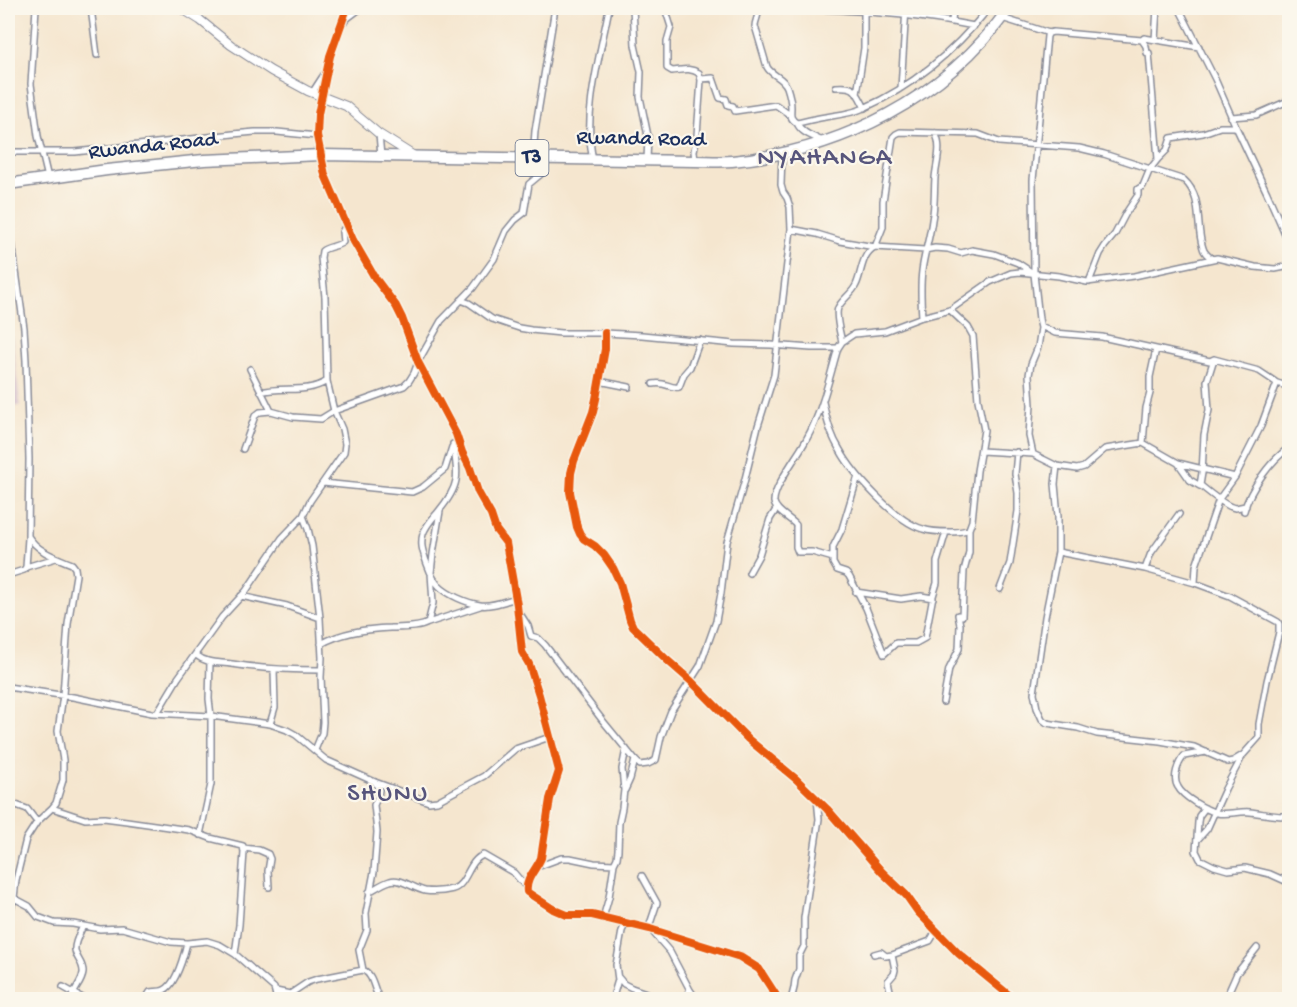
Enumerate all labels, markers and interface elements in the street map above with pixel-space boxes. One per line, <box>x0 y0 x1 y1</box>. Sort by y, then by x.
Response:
street label: Rwanda Road <box>576 126 708 154</box>
street label: Rwanda Road <box>87 127 221 167</box>
road number: T3 <box>516 140 548 176</box>
district label: NYAHANGA <box>757 144 893 175</box>
district label: SHUNU <box>347 780 429 811</box>

